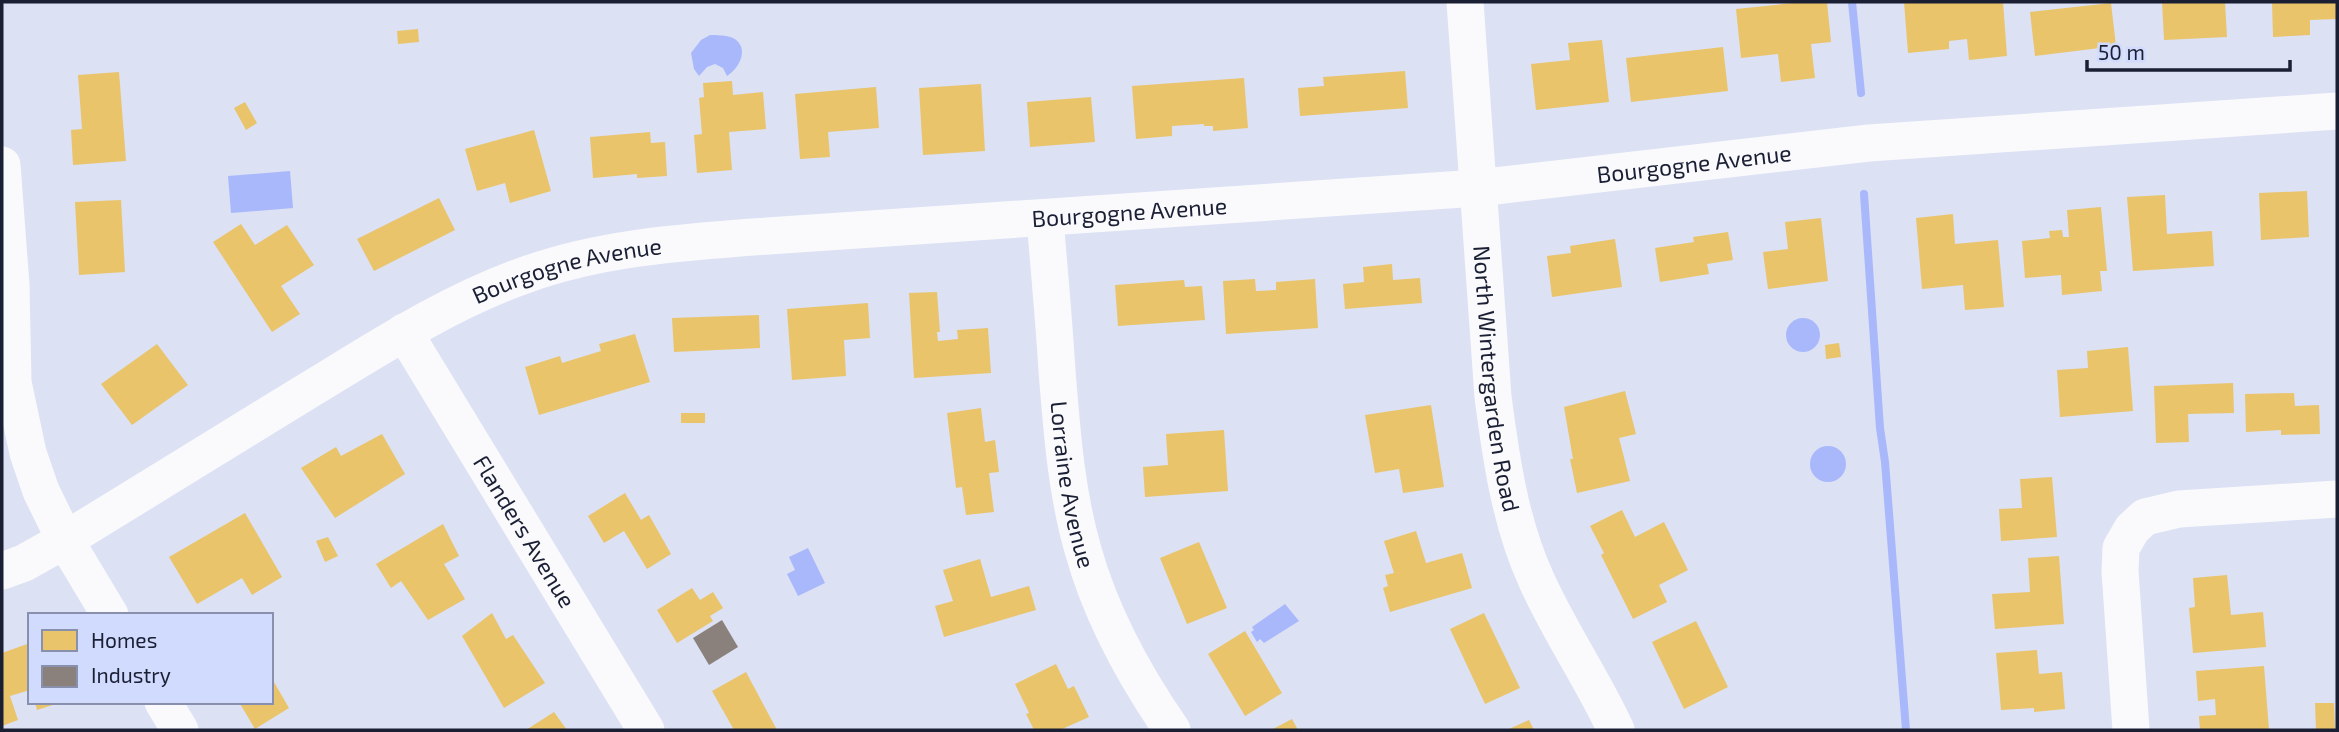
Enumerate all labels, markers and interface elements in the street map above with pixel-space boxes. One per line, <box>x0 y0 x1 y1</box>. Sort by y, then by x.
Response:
scale bar <box>2087 28 2290 72</box>
text: 50 m <box>2098 39 2145 64</box>
street label: Bourgogne Avenue <box>1595 138 1793 188</box>
street label: Bourgogne Avenue <box>1031 191 1228 232</box>
street label: Bourgogne Avenue <box>468 231 663 309</box>
street label: North Wintergarden Road <box>1468 244 1526 515</box>
street label: Lorraine Avenue <box>1045 400 1101 571</box>
street label: Flanders Avenue <box>468 450 582 612</box>
legend <box>28 613 273 704</box>
text: Homes <box>91 627 157 652</box>
text: Industry <box>91 662 171 687</box>

